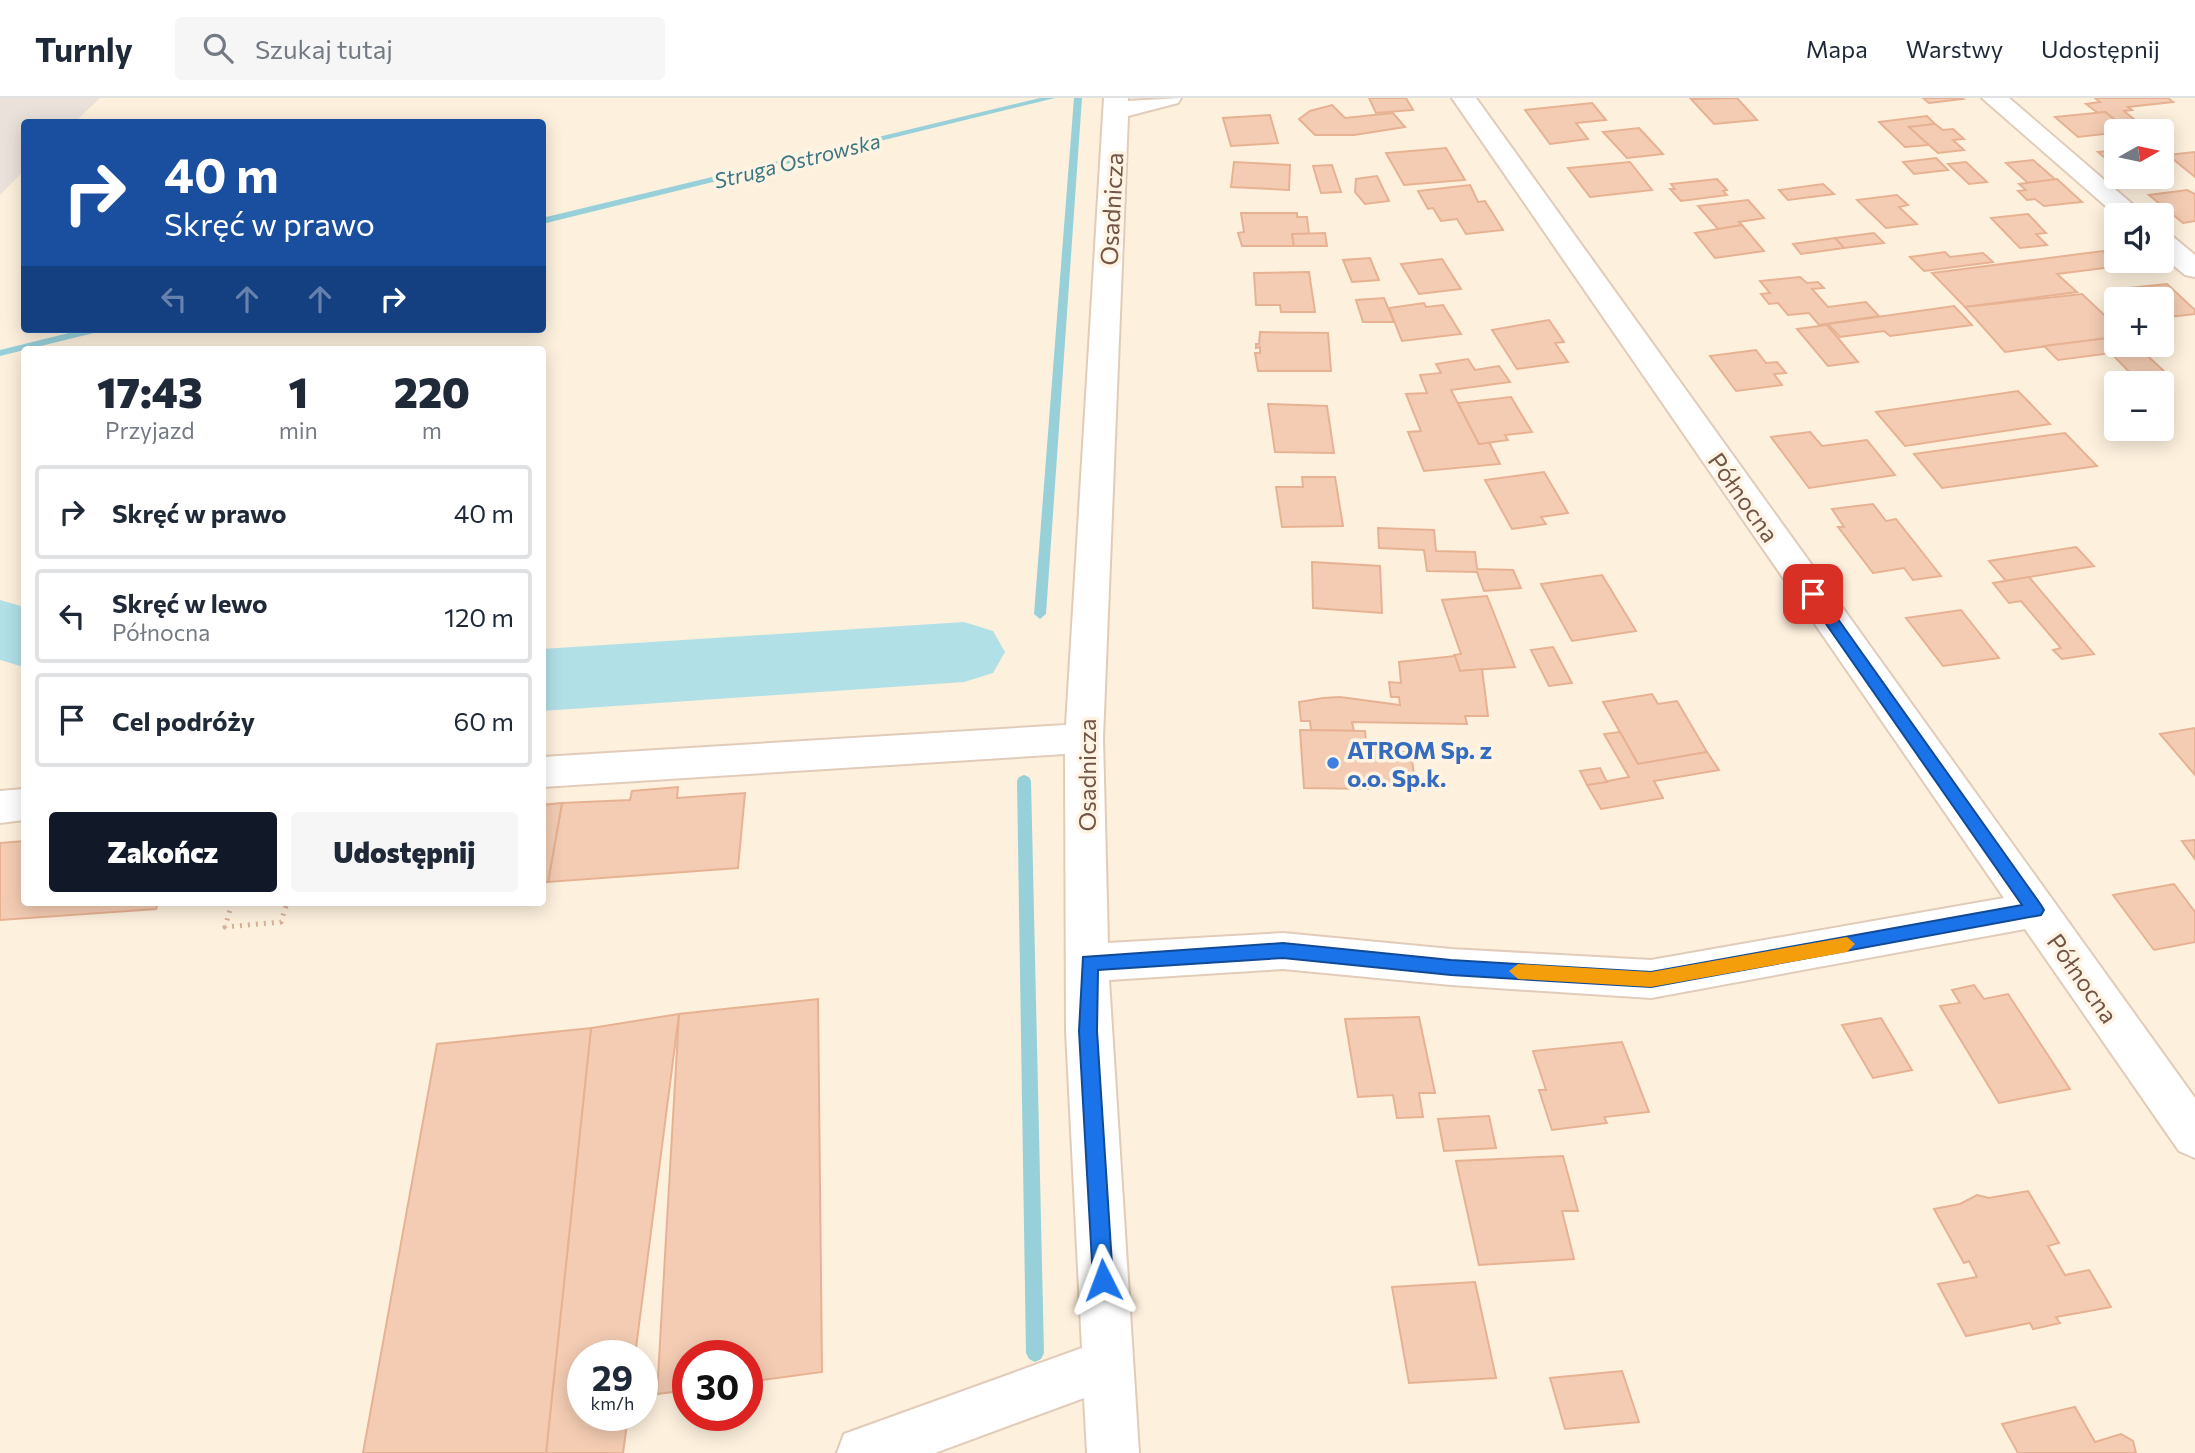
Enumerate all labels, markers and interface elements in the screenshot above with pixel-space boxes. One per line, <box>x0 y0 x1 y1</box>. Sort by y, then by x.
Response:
search box <box>175 17 665 80</box>
text: Turnly <box>35 28 133 69</box>
icon: search <box>199 29 237 67</box>
text: Szukaj tutaj <box>255 33 393 64</box>
text: Mapa <box>1806 34 1868 63</box>
text: Warstwy <box>1906 34 2003 63</box>
text: Udostępnij <box>2041 34 2160 63</box>
north arrow <box>2104 119 2174 189</box>
map controls <box>2104 119 2174 441</box>
water label: Struga Ostrowska <box>711 127 883 193</box>
text: 40 m <box>164 143 279 203</box>
icon: right <box>49 147 140 238</box>
street label: Osadnicza <box>1094 152 1128 266</box>
text: Skręć w prawo <box>164 203 375 243</box>
button: sound <box>2104 203 2174 273</box>
icon: left <box>155 280 193 318</box>
icon: ahead <box>228 280 266 318</box>
icon: ahead <box>301 280 339 318</box>
icon: right <box>374 280 412 318</box>
button: + <box>2104 287 2174 357</box>
text: 17:43 <box>97 365 203 417</box>
text: 1 <box>288 365 308 417</box>
text: 220 <box>394 365 470 417</box>
button: − <box>2104 371 2174 441</box>
text: Przyjazd <box>105 416 195 444</box>
text: min <box>279 416 318 444</box>
text: m <box>422 416 442 444</box>
street label: Północna <box>1703 447 1785 547</box>
icon: right <box>53 493 91 531</box>
text: Skręć w prawo <box>112 497 287 528</box>
text: 40 m <box>454 497 514 528</box>
pin <box>1783 564 1843 624</box>
icon: arrive <box>1794 575 1832 613</box>
text: Skręć w lewo <box>112 587 268 618</box>
icon: left <box>53 597 91 635</box>
text: 120 m <box>444 601 514 632</box>
text: Północna <box>112 618 210 646</box>
icon: arrive <box>53 701 91 739</box>
text: Cel podróży <box>112 705 255 736</box>
text: 60 m <box>454 705 514 736</box>
street label: Osadnicza <box>1072 718 1101 832</box>
place label: ATROM Sp. z o.o. Sp.k. <box>1347 735 1492 792</box>
marker: ATROM Sp. z o.o. Sp.k. <box>1325 755 1341 771</box>
button: Zakończ <box>49 812 277 892</box>
button: Udostępnij <box>291 812 518 892</box>
street label: Północna <box>2042 928 2124 1028</box>
position arrow <box>1066 1243 1140 1317</box>
speed limit sign: 30 <box>672 1340 763 1431</box>
text: 29 <box>592 1355 633 1398</box>
text: km/h <box>591 1392 634 1414</box>

